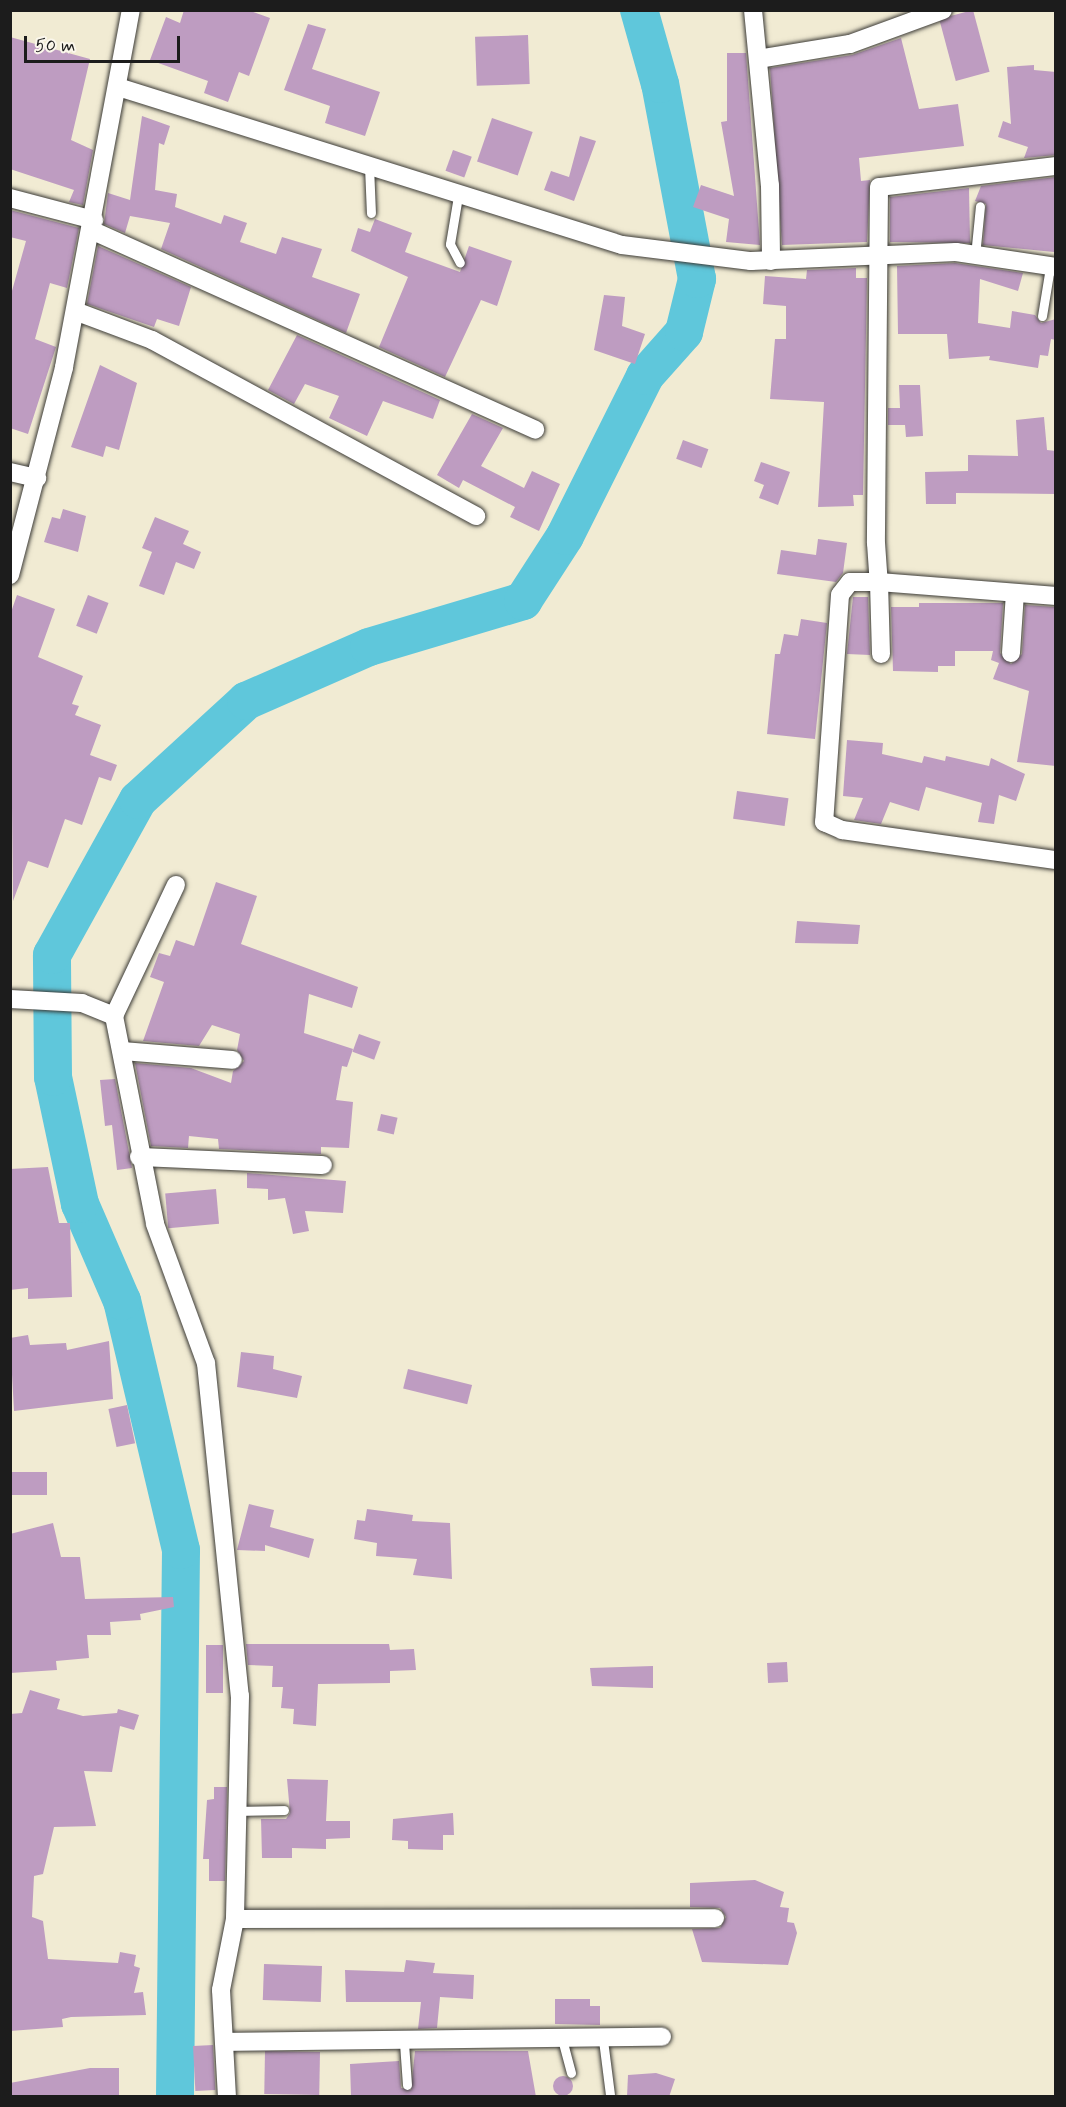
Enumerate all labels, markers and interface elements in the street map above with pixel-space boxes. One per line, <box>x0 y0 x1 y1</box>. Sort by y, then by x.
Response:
scale bar <box>27 24 183 62</box>
text: 50 m <box>35 34 75 58</box>

